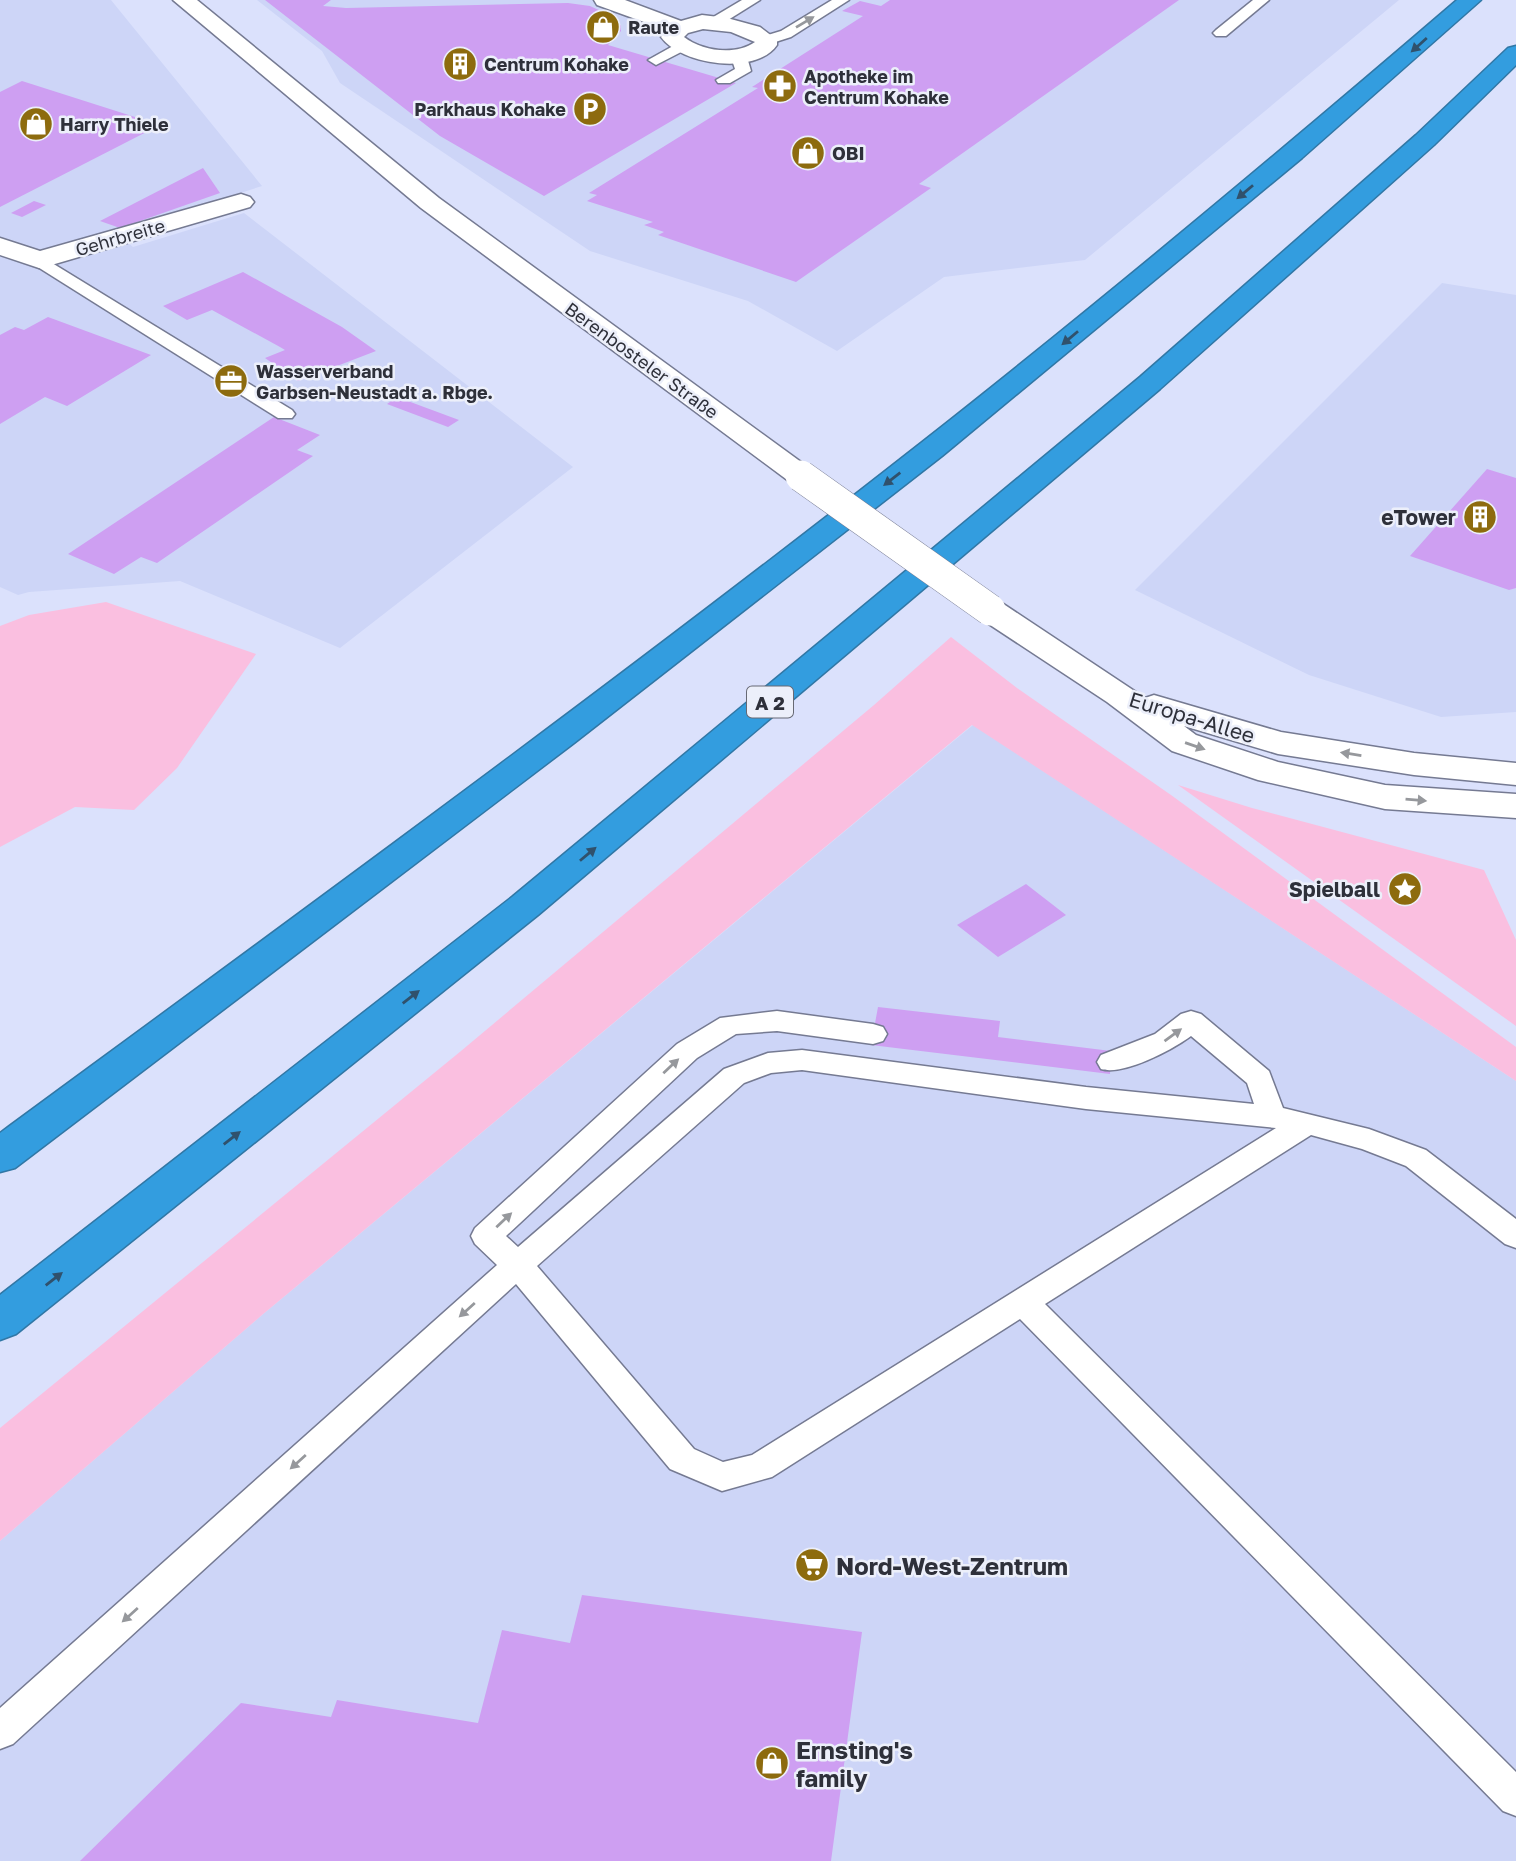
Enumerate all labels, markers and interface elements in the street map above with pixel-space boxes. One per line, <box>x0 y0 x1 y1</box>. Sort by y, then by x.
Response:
shop icon: Raute <box>584 8 622 46</box>
place label: Raute <box>628 16 680 38</box>
one-way arrow <box>796 16 815 29</box>
one-way arrow <box>1410 37 1427 52</box>
building icon: Centrum Kohake <box>441 45 479 83</box>
place label: Centrum Kohake <box>484 53 629 75</box>
place label: Apotheke im Centrum Kohake <box>804 65 949 108</box>
pharmacy icon: Apotheke im Centrum Kohake <box>761 67 799 105</box>
parking icon: Parkhaus Kohake <box>571 90 609 128</box>
place label: Parkhaus Kohake <box>414 98 566 120</box>
shop icon: Harry Thiele <box>17 105 55 143</box>
place label: Harry Thiele <box>60 113 169 135</box>
shop icon: OBI <box>789 134 827 172</box>
place label: OBI <box>832 142 865 164</box>
one-way arrow <box>1236 185 1254 200</box>
street label: Gehrbreite <box>73 214 167 260</box>
street label: Berenbosteler Straße <box>561 297 723 423</box>
one-way arrow <box>1062 330 1079 345</box>
place label: Wasserverband Garbsen-Neustadt a. Rbge. <box>256 360 493 403</box>
office icon: Wasserverband Garbsen-Neustadt a. Rbge. <box>212 362 250 400</box>
one-way arrow <box>883 471 901 486</box>
building icon: eTower <box>1461 498 1499 536</box>
place label: eTower <box>1381 504 1456 530</box>
street label: Europa-Allee <box>1126 686 1258 748</box>
road number: A 2 <box>747 687 793 718</box>
one-way arrow <box>1185 741 1206 752</box>
one-way arrow <box>1340 749 1362 760</box>
one-way arrow <box>1405 795 1427 806</box>
one-way arrow <box>579 847 596 862</box>
place icon: Spielball <box>1386 870 1424 908</box>
place label: Spielball <box>1289 876 1380 902</box>
one-way arrow <box>402 990 419 1005</box>
one-way arrow <box>1164 1028 1182 1042</box>
one-way arrow <box>662 1058 679 1074</box>
one-way arrow <box>223 1131 241 1146</box>
one-way arrow <box>495 1212 512 1228</box>
one-way arrow <box>45 1272 62 1287</box>
one-way arrow <box>458 1302 476 1318</box>
one-way arrow <box>290 1454 307 1470</box>
supermarket icon: Nord-West-Zentrum <box>793 1546 831 1584</box>
place label: Nord-West-Zentrum <box>836 1551 1068 1580</box>
one-way arrow <box>121 1607 139 1623</box>
place label: Ernsting's family <box>796 1735 913 1792</box>
shop icon: Ernsting's family <box>753 1744 791 1782</box>

